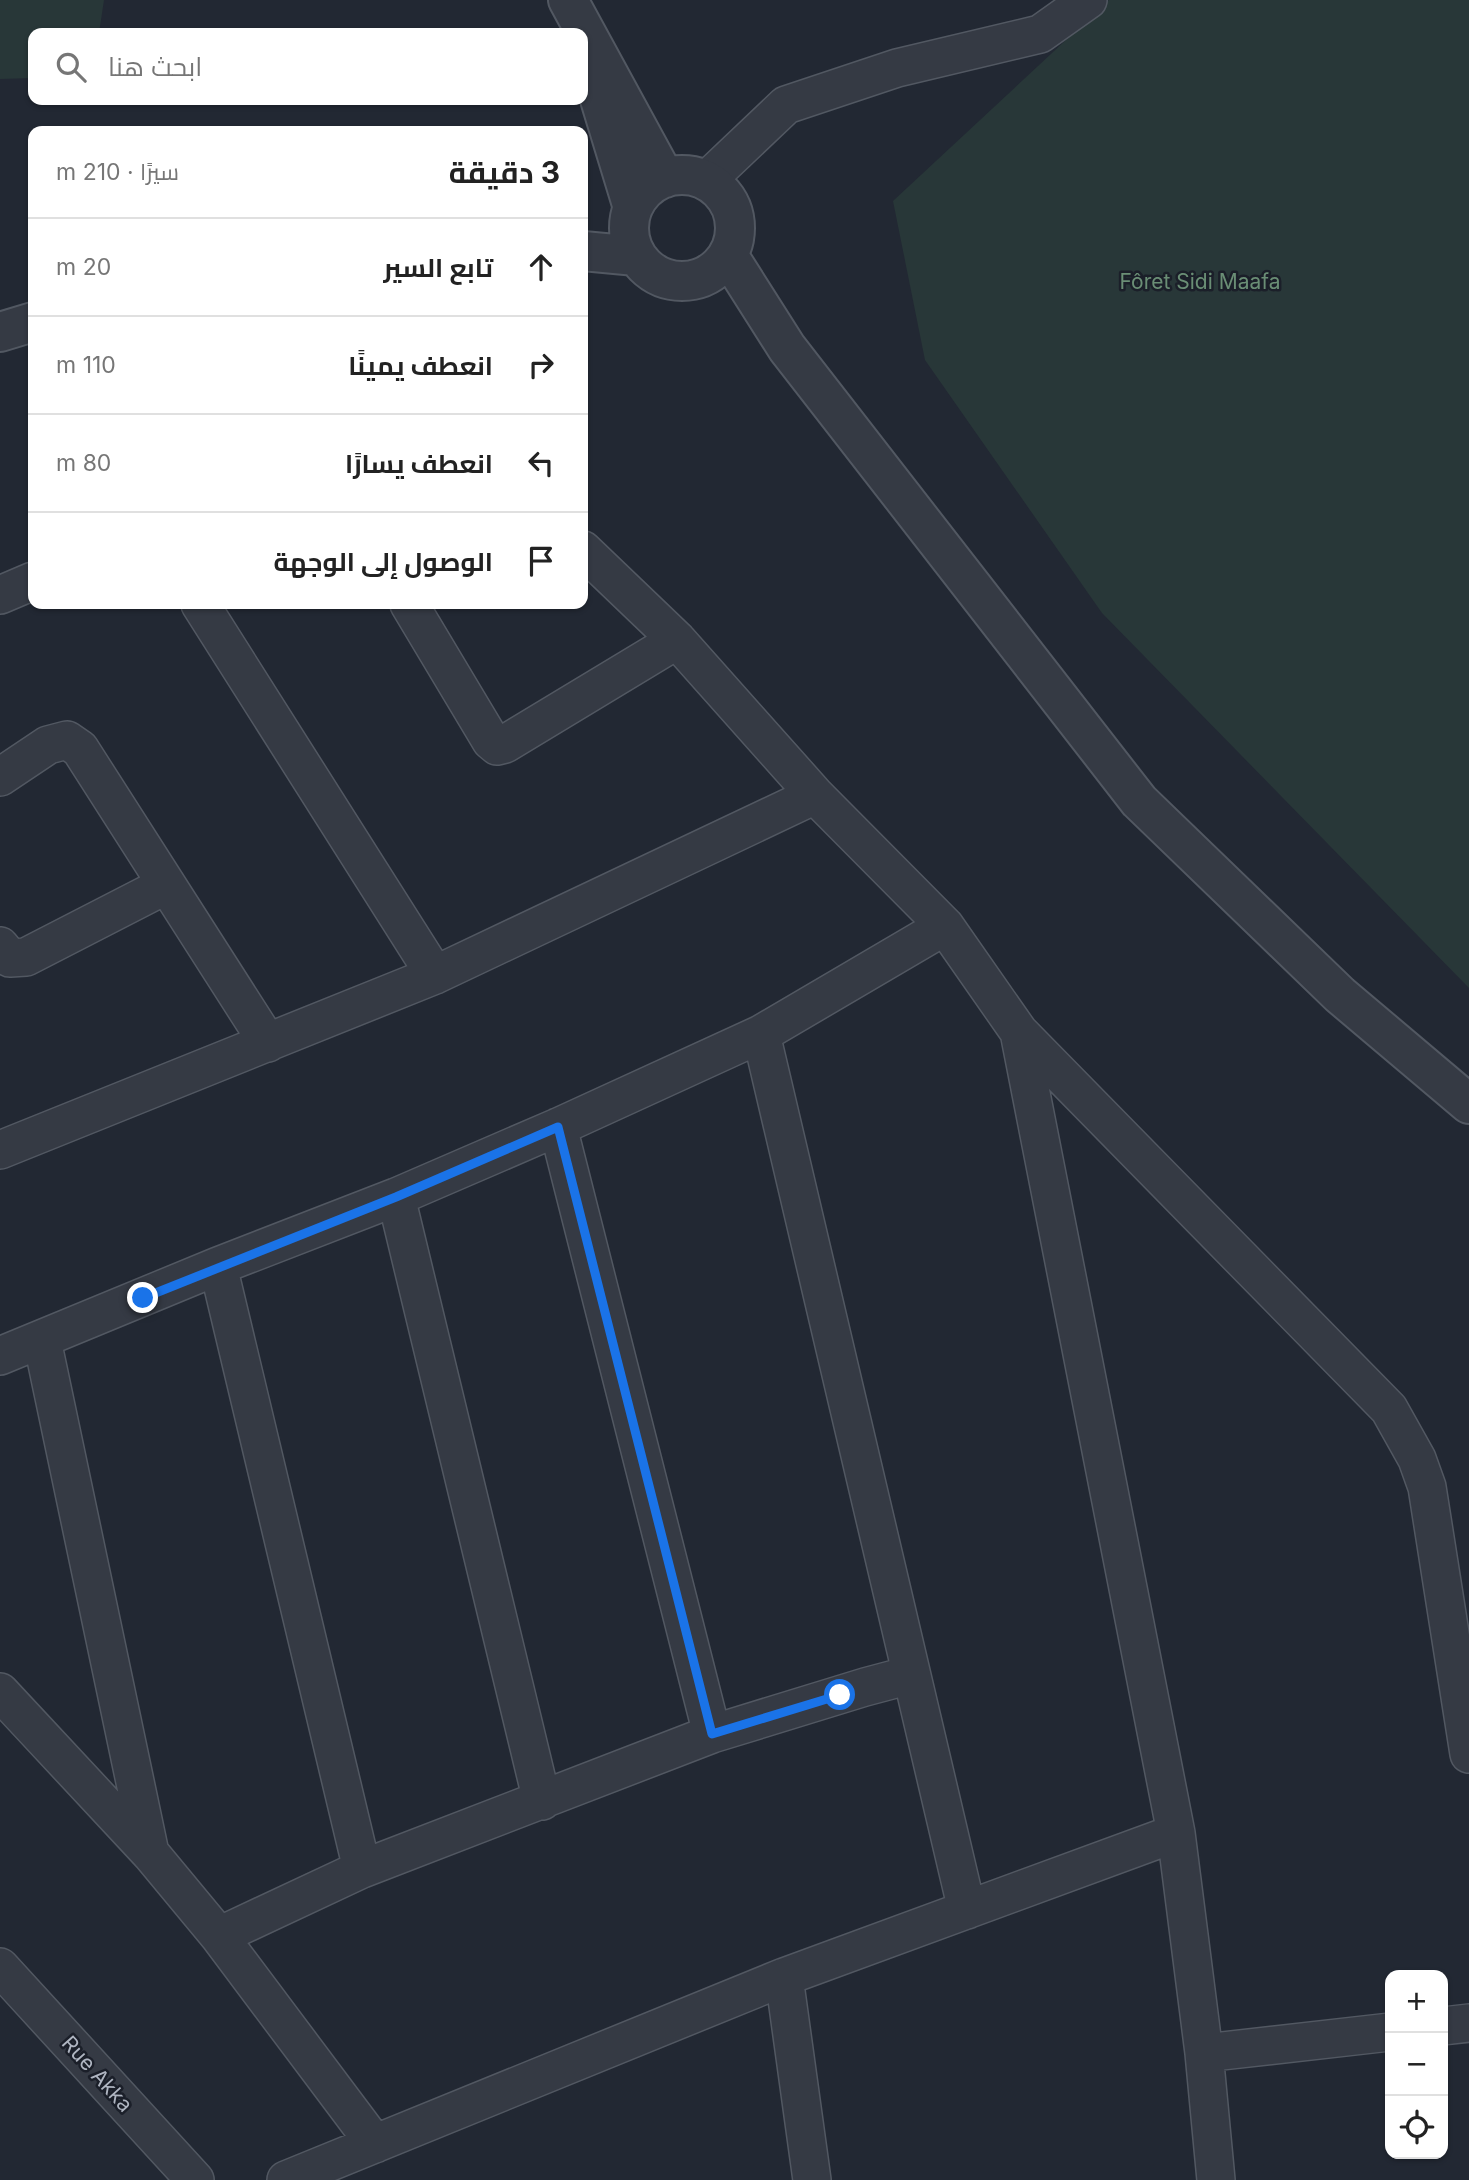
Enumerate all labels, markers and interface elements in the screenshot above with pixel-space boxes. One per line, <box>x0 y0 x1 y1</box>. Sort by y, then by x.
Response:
search box <box>28 28 588 105</box>
icon: search <box>52 48 90 86</box>
text: ابحث هنا <box>108 51 202 82</box>
text: 3 دقيقة <box>449 154 560 190</box>
text: سيرًا · 210 m <box>56 158 179 186</box>
icon: ahead <box>522 248 560 286</box>
text: تابع السير <box>383 252 493 283</box>
text: 20 m <box>56 253 111 281</box>
park label: Fôret Sidi Maafa <box>1120 269 1280 294</box>
icon: right <box>522 346 560 384</box>
text: انعطف يمينًا <box>348 350 493 381</box>
text: 110 m <box>56 351 116 379</box>
icon: left <box>522 444 560 482</box>
text: انعطف يسارًا <box>345 448 493 479</box>
text: 80 m <box>56 449 111 477</box>
icon: arrive <box>522 542 560 580</box>
text: الوصول إلى الوجهة <box>274 546 493 577</box>
route end <box>127 1282 158 1313</box>
route start <box>824 1679 855 1710</box>
map controls <box>1385 1970 1448 2159</box>
button: + <box>1385 1970 1448 2033</box>
street label: Rue Akka <box>57 2031 138 2117</box>
button: − <box>1385 2033 1448 2096</box>
button: locate <box>1385 2096 1448 2159</box>

